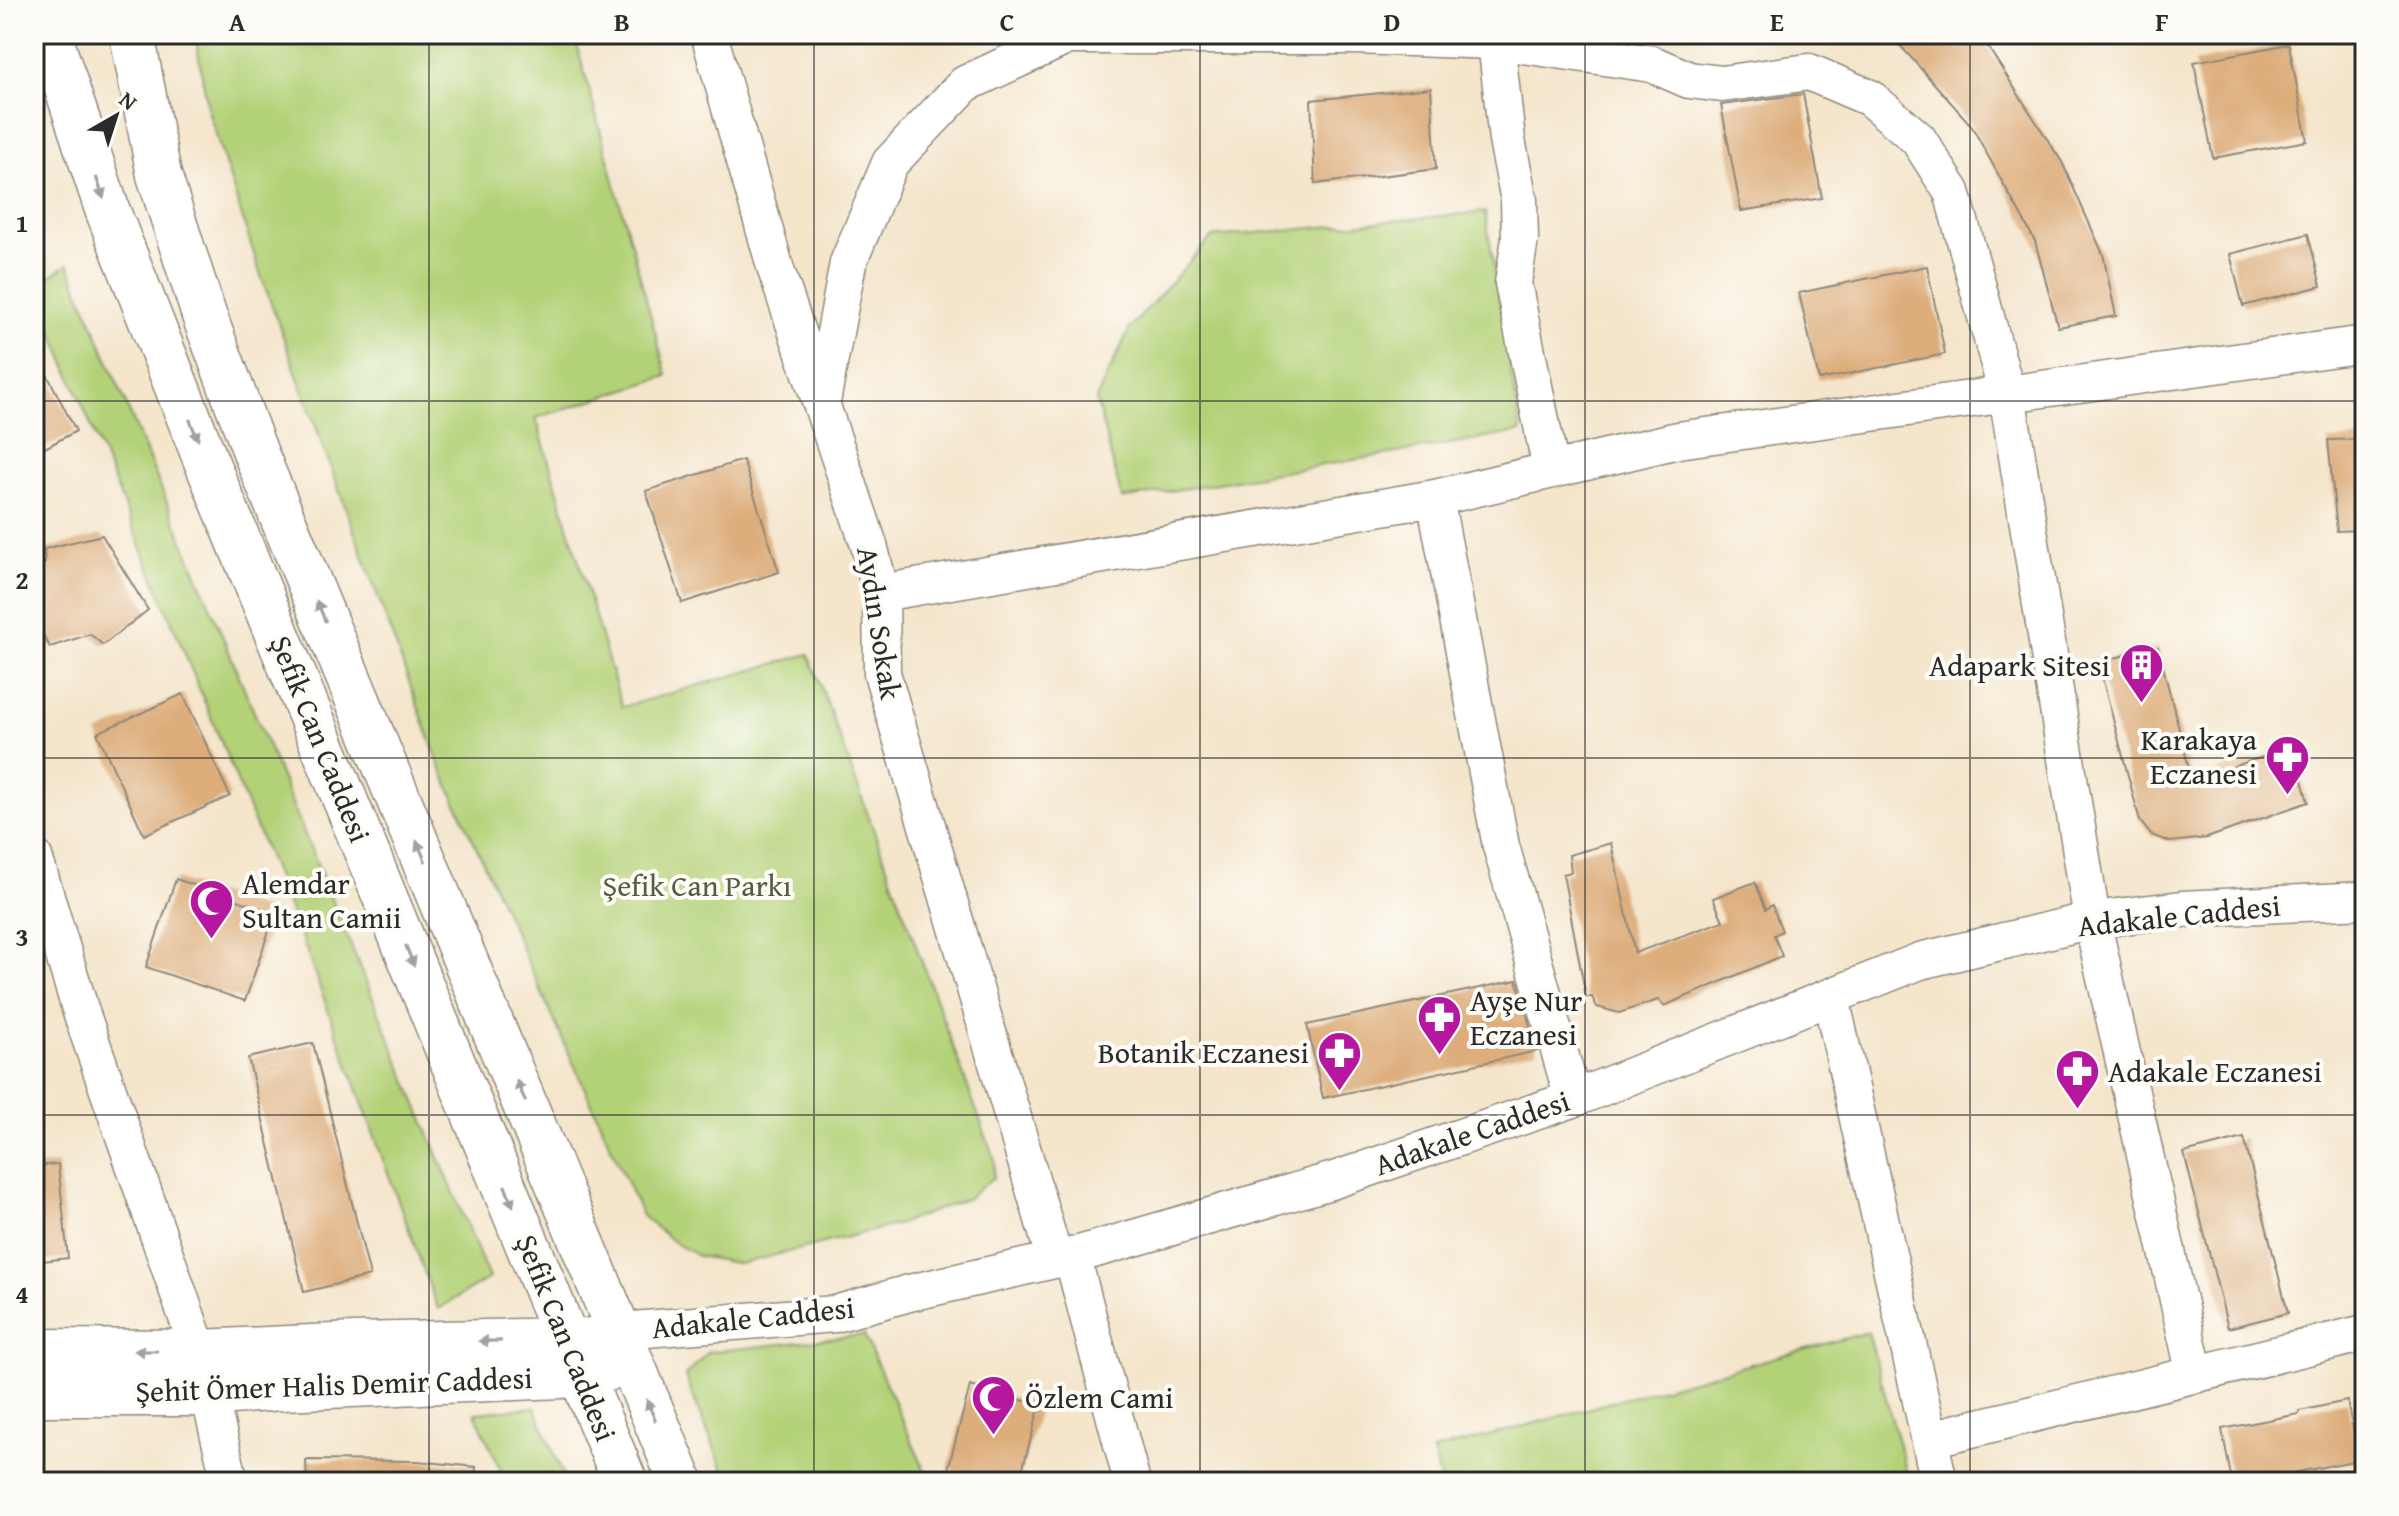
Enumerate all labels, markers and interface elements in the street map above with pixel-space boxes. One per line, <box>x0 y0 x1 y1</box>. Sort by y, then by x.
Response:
text: A <box>229 2 246 41</box>
text: B <box>614 2 630 41</box>
text: C <box>1000 2 1014 41</box>
text: D <box>1384 2 1400 41</box>
text: E <box>1770 2 1784 41</box>
text: F <box>2155 2 2169 41</box>
north arrow <box>76 76 156 156</box>
text: N <box>113 83 145 118</box>
one-way arrow <box>94 176 106 200</box>
text: 1 <box>15 203 29 242</box>
one-way arrow <box>188 418 201 442</box>
street label: Aydın Sokak <box>846 543 914 703</box>
text: 2 <box>15 560 29 599</box>
one-way arrow <box>315 599 328 623</box>
street label: Şefik Can Caddesi <box>259 629 382 849</box>
building icon: Adapark Sitesi <box>2117 642 2165 705</box>
place label: Adapark Sitesi <box>1929 643 2110 687</box>
place label: Karakaya Eczanesi <box>2141 717 2257 795</box>
pharmacy icon: Karakaya Eczanesi <box>2264 733 2312 796</box>
one-way arrow <box>414 839 427 863</box>
place label: Alemdar Sultan Camii <box>242 861 401 939</box>
park label: Şefik Can Parkı <box>603 863 791 907</box>
mosque icon: Alemdar Sultan Camii <box>187 877 235 940</box>
street label: Adakale Caddesi <box>2075 882 2283 948</box>
text: 3 <box>15 917 29 956</box>
one-way arrow <box>403 944 416 967</box>
place label: Ayşe Nur Eczanesi <box>1470 978 1582 1056</box>
pharmacy icon: Ayşe Nur Eczanesi <box>1415 994 1463 1057</box>
pharmacy icon: Botanik Eczanesi <box>1316 1029 1364 1092</box>
place label: Botanik Eczanesi <box>1098 1030 1309 1074</box>
pharmacy icon: Adakale Eczanesi <box>2053 1048 2101 1111</box>
place label: Adakale Eczanesi <box>2108 1049 2322 1093</box>
street label: Adakale Caddesi <box>1368 1078 1575 1186</box>
one-way arrow <box>514 1080 527 1103</box>
one-way arrow <box>502 1184 515 1208</box>
street label: Şefik Can Caddesi <box>505 1228 628 1448</box>
text: 4 <box>15 1274 29 1313</box>
street label: Adakale Caddesi <box>649 1284 857 1350</box>
one-way arrow <box>477 1335 502 1348</box>
one-way arrow <box>133 1345 158 1358</box>
street label: Şehit Ömer Halis Demir Caddesi <box>135 1355 533 1413</box>
mosque icon: Özlem Cami <box>970 1374 1018 1437</box>
place label: Özlem Cami <box>1025 1375 1173 1419</box>
one-way arrow <box>644 1398 657 1422</box>

